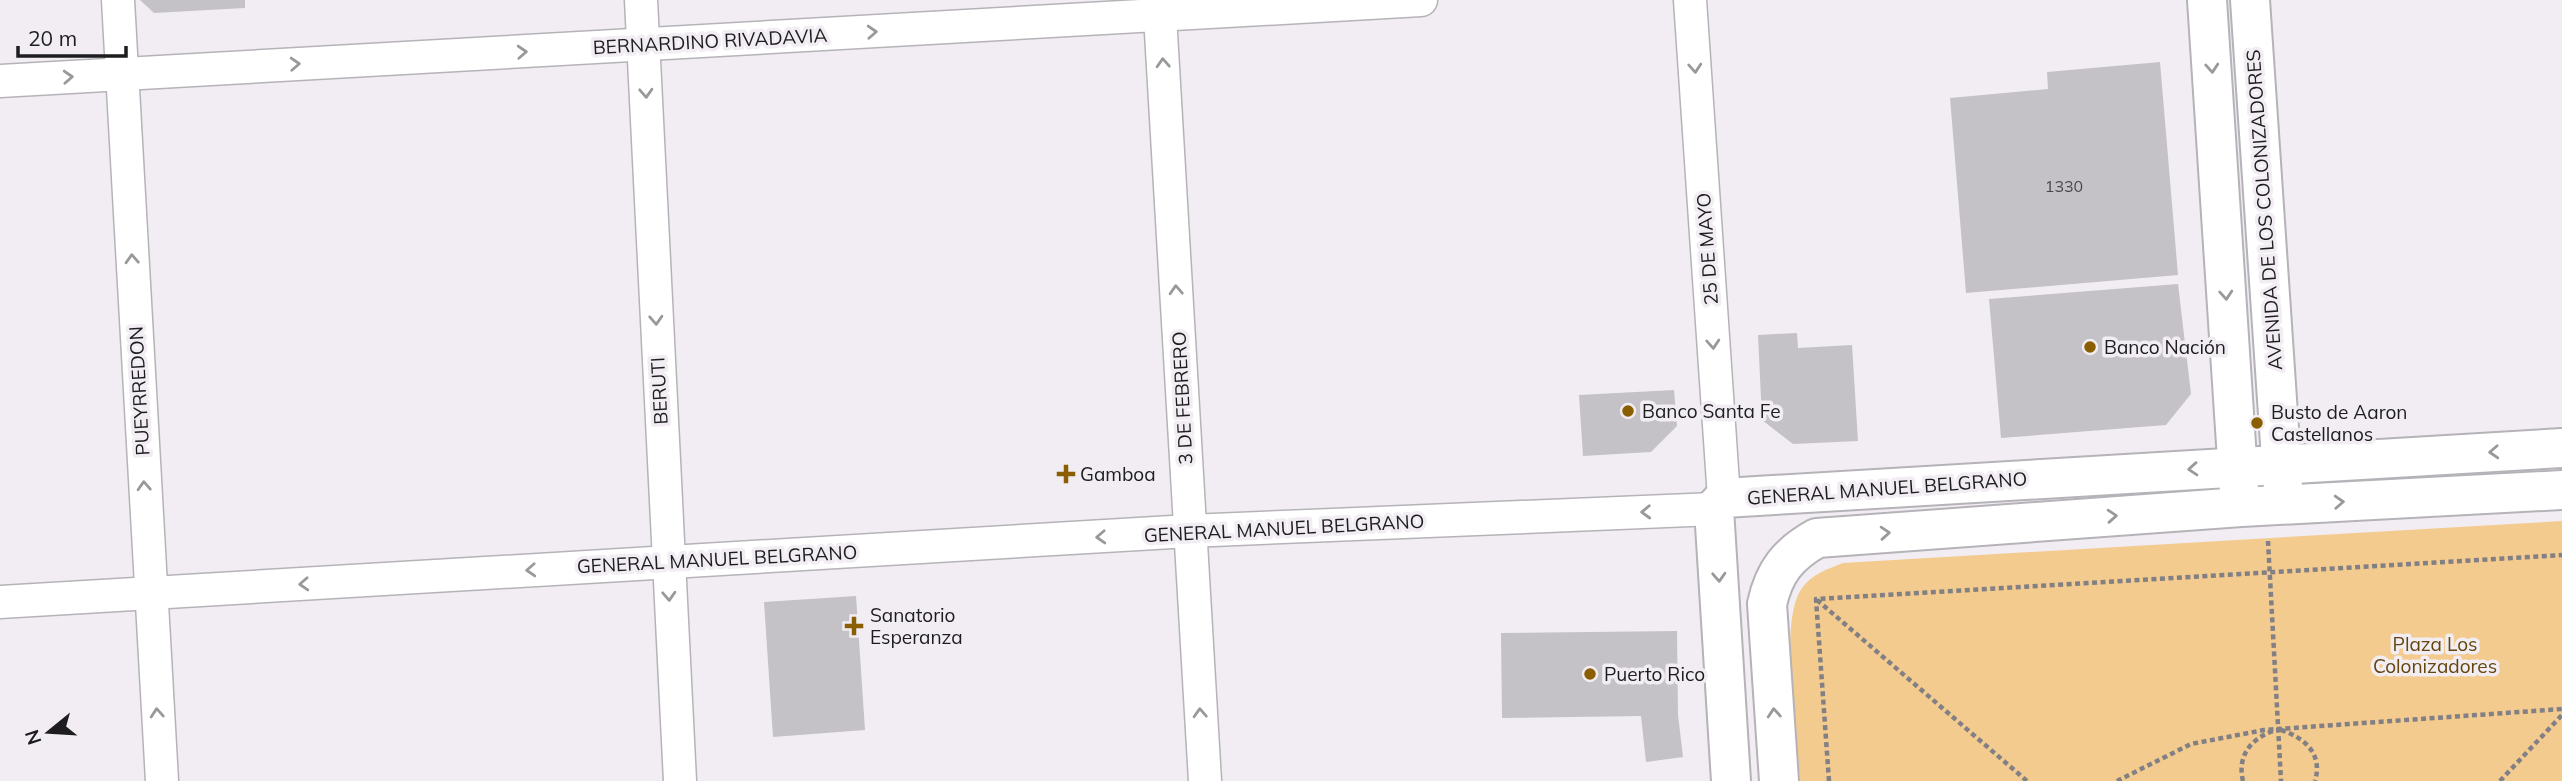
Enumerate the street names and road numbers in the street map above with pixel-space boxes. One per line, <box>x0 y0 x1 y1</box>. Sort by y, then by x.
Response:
street label: BERNARDINO RIVADAVIA <box>592 23 828 59</box>
street label: AVENIDA DE LOS COLONIZADORES <box>2241 49 2287 371</box>
street label: 25 DE MAYO <box>1691 192 1723 306</box>
street label: PUEYRREDON <box>124 326 154 456</box>
street label: 3 DE FEBRERO <box>1167 331 1197 465</box>
street label: BERUTI <box>645 357 673 425</box>
street label: GENERAL MANUEL BELGRANO <box>1746 466 2028 510</box>
street label: GENERAL MANUEL BELGRANO <box>1143 509 1425 547</box>
street label: GENERAL MANUEL BELGRANO <box>576 540 858 578</box>

